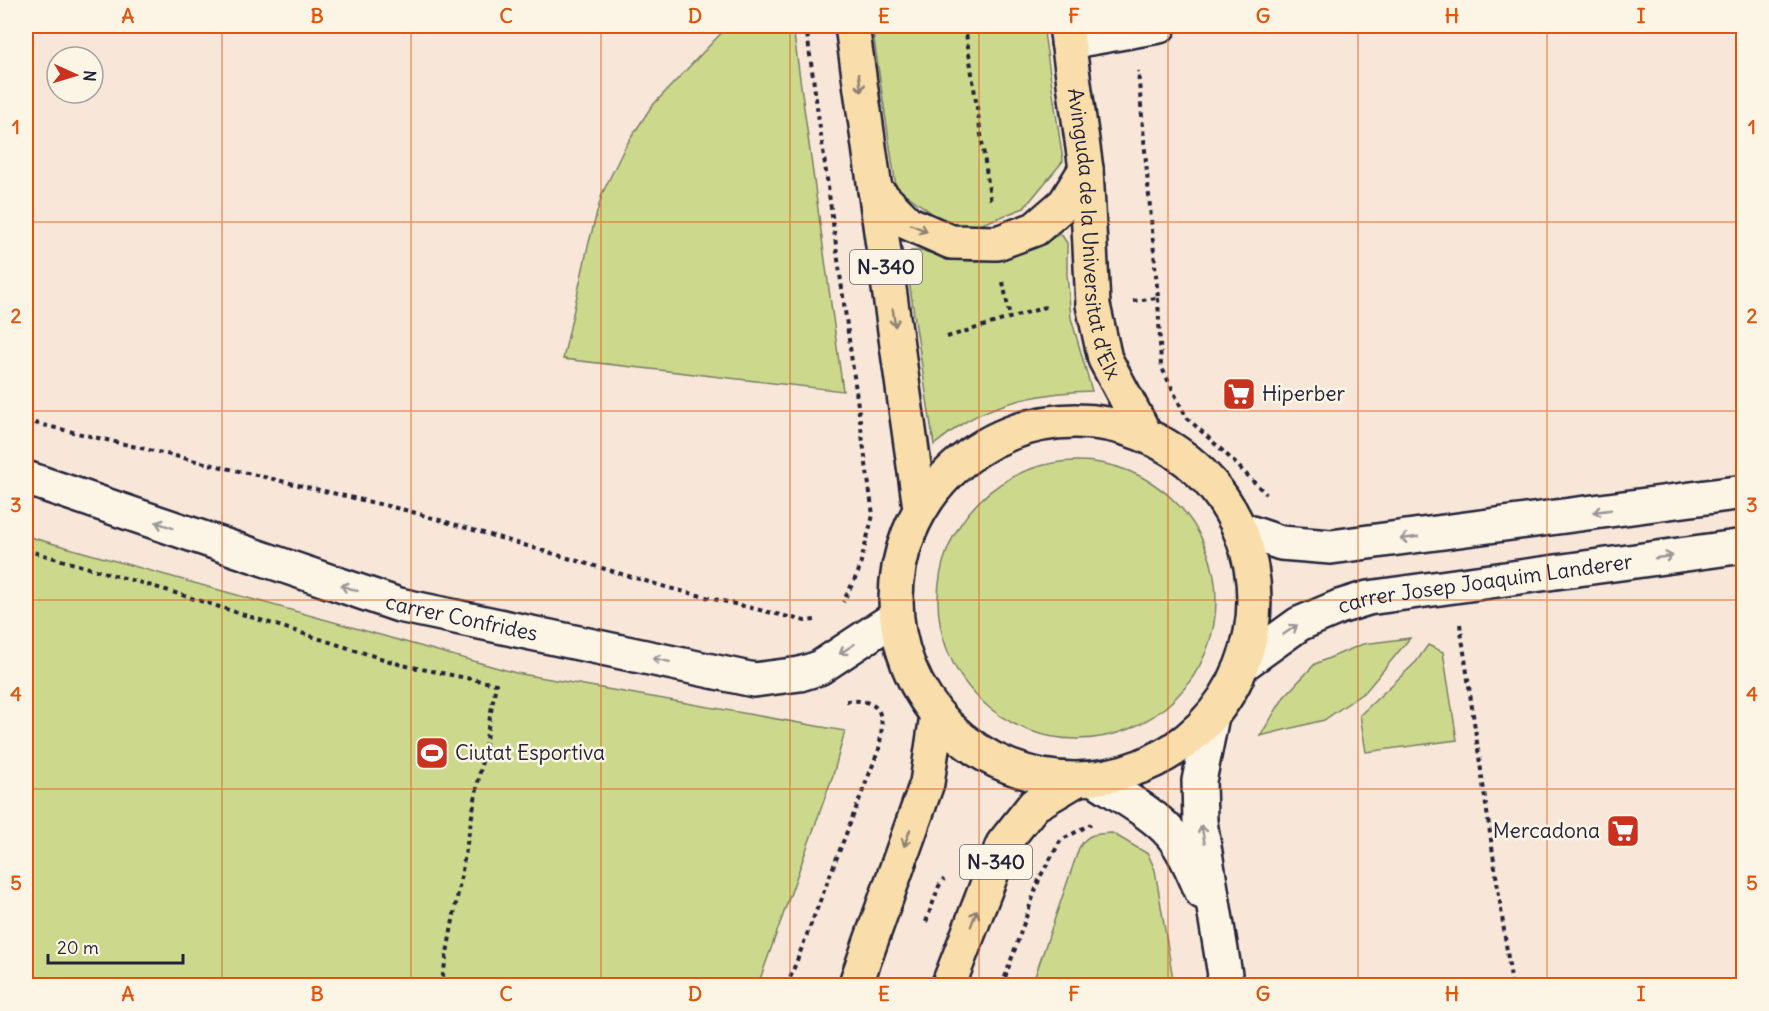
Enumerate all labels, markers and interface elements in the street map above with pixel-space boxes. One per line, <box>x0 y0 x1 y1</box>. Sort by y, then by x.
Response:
text: A <box>122 3 135 28</box>
text: B <box>310 3 324 28</box>
text: C <box>499 3 513 28</box>
text: D <box>688 3 702 28</box>
text: E <box>878 3 890 28</box>
text: F <box>1068 3 1080 28</box>
text: G <box>1256 3 1270 28</box>
text: H <box>1445 3 1459 28</box>
text: I <box>1637 3 1646 28</box>
north arrow <box>45 45 105 105</box>
text: N <box>80 70 100 82</box>
one-way arrow <box>855 73 866 93</box>
street label: Avinguda de la Universitat d'Elx <box>1062 86 1127 384</box>
text: 1 <box>12 114 20 139</box>
text: 1 <box>1748 114 1756 139</box>
one-way arrow <box>909 223 928 234</box>
road number: N-340 <box>850 250 922 284</box>
text: 2 <box>11 303 22 328</box>
text: 2 <box>1747 303 1758 328</box>
one-way arrow <box>888 308 899 327</box>
supermarket icon: Hiperber <box>1221 376 1257 412</box>
place label: Hiperber <box>1262 380 1346 407</box>
text: 3 <box>10 492 22 517</box>
text: 3 <box>1746 492 1758 517</box>
one-way arrow <box>1593 506 1613 517</box>
one-way arrow <box>155 519 174 530</box>
one-way arrow <box>1400 532 1420 543</box>
street label: carrer Josep Joaquim Landerer <box>1334 548 1634 620</box>
one-way arrow <box>1654 551 1673 562</box>
one-way arrow <box>340 581 359 592</box>
street label: carrer Confrides <box>382 587 540 647</box>
one-way arrow <box>1281 624 1297 636</box>
one-way arrow <box>839 644 856 656</box>
one-way arrow <box>652 654 671 665</box>
text: 4 <box>10 681 22 706</box>
text: 4 <box>1746 681 1758 706</box>
sports icon: Ciutat Esportiva <box>414 735 450 771</box>
place label: Ciutat Esportiva <box>455 739 605 766</box>
supermarket icon: Mercadona <box>1605 813 1641 849</box>
place label: Mercadona <box>1493 817 1600 844</box>
one-way arrow <box>1197 825 1208 844</box>
one-way arrow <box>901 828 912 847</box>
road number: N-340 <box>960 845 1032 879</box>
text: 5 <box>10 870 22 895</box>
text: 5 <box>1746 870 1758 895</box>
one-way arrow <box>969 909 980 928</box>
scale bar <box>48 927 183 965</box>
text: 20 m <box>57 936 99 959</box>
text: A <box>122 981 135 1006</box>
text: B <box>310 981 324 1006</box>
text: C <box>499 981 513 1006</box>
text: D <box>688 981 702 1006</box>
text: E <box>878 981 890 1006</box>
text: F <box>1068 981 1080 1006</box>
text: G <box>1256 981 1270 1006</box>
text: H <box>1445 981 1459 1006</box>
text: I <box>1637 981 1646 1006</box>

